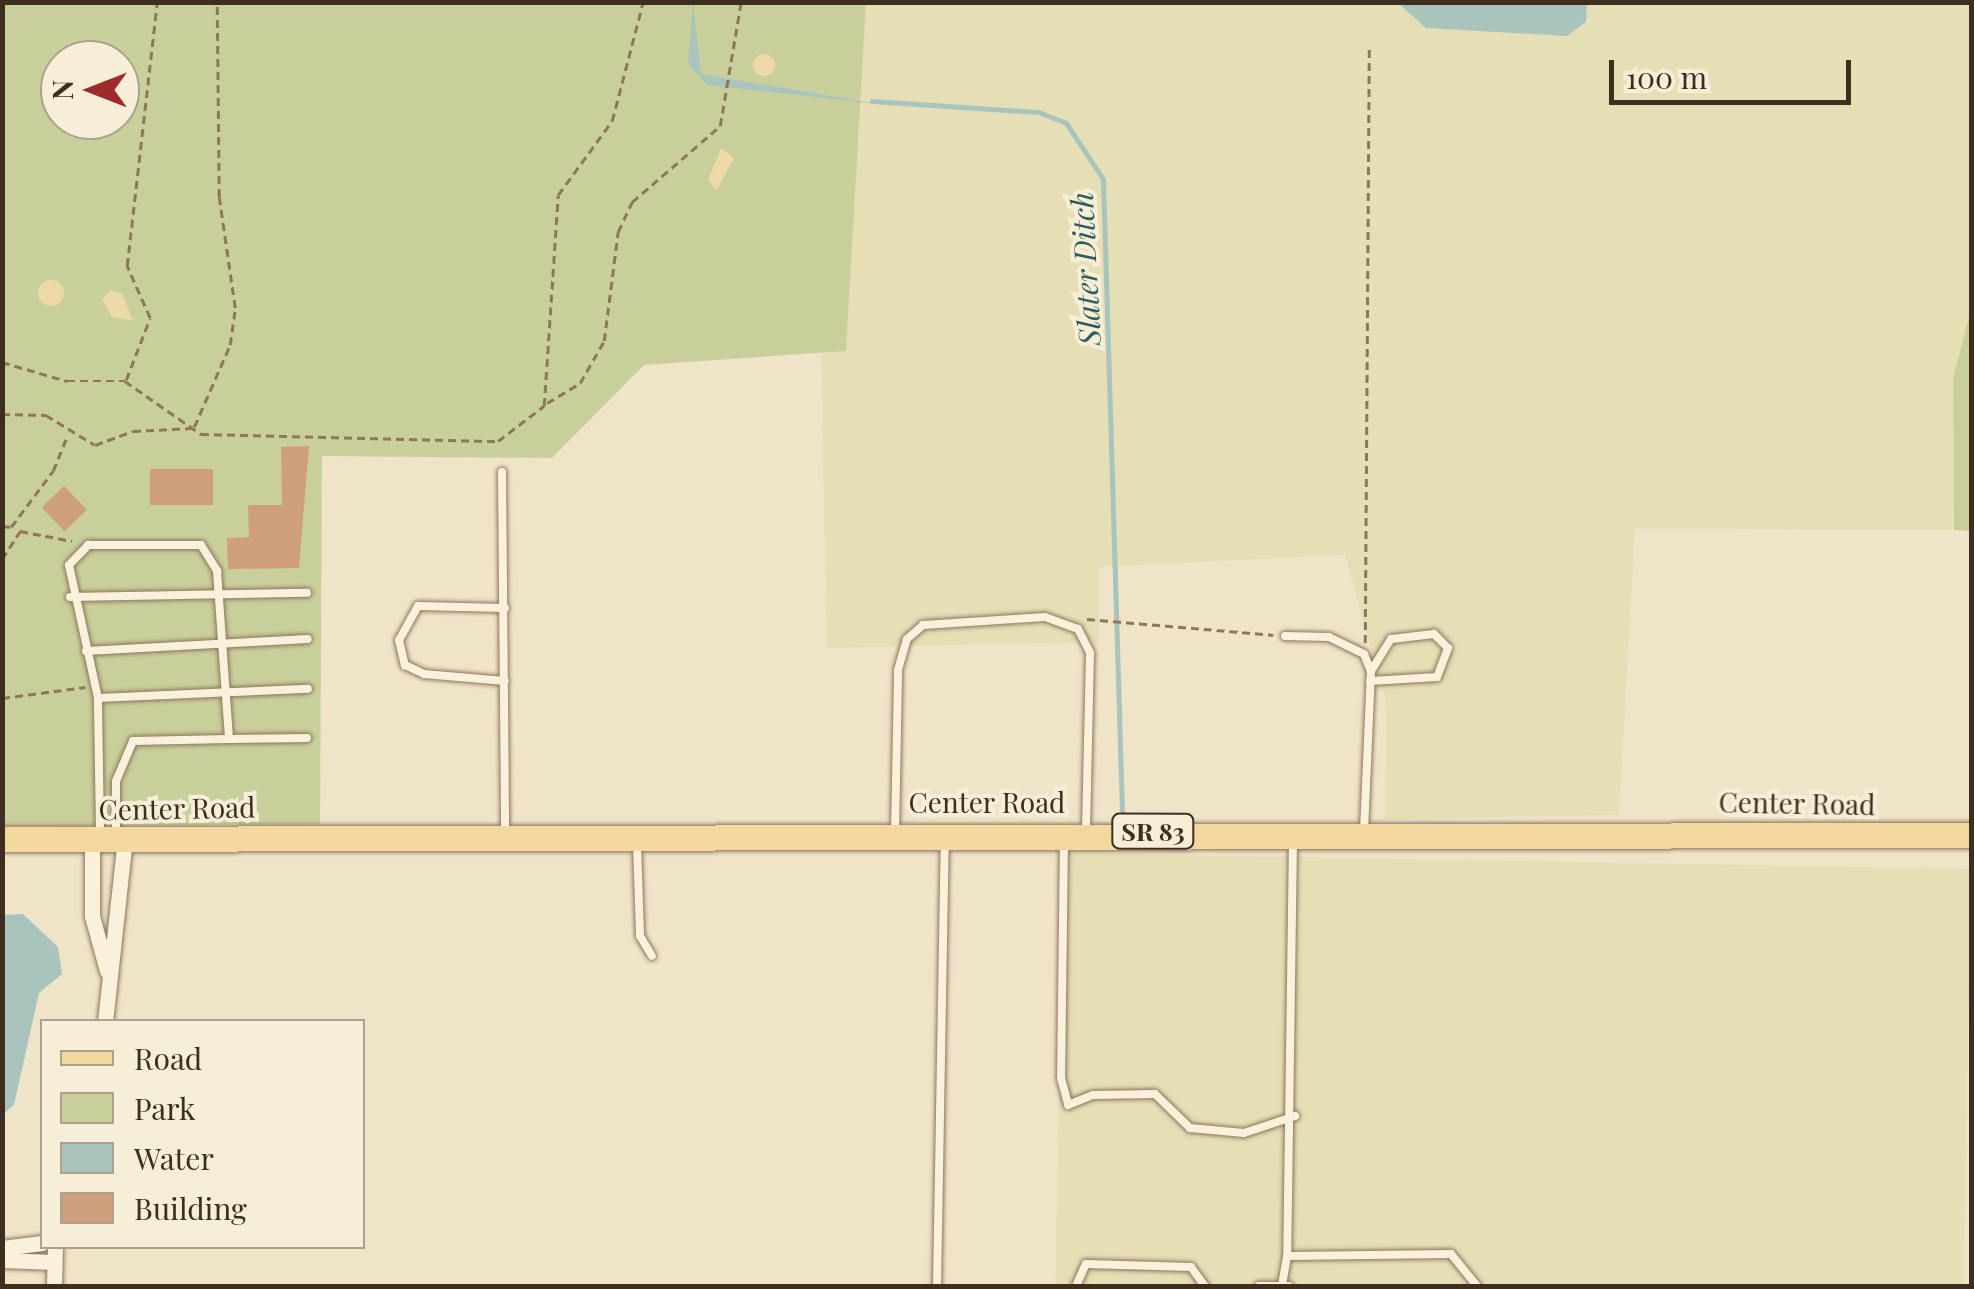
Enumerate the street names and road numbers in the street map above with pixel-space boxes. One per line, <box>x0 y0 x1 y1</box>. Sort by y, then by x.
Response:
street label: Center Road <box>908 785 1066 819</box>
street label: Center Road <box>1718 785 1876 821</box>
street label: Center Road <box>98 790 256 826</box>
road number: SR 83 <box>1110 811 1196 851</box>

